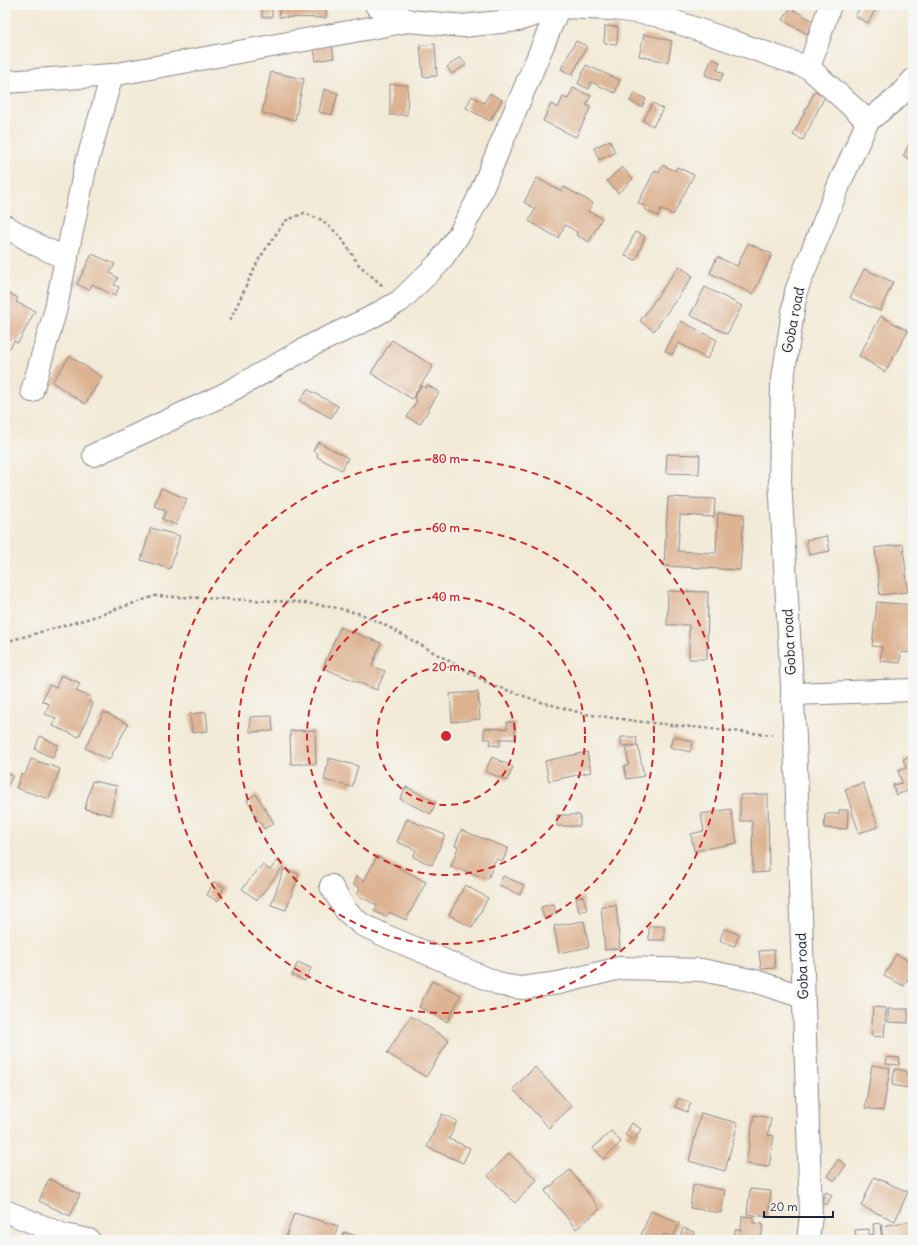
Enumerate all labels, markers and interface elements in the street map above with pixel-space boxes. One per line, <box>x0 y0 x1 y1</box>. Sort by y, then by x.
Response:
street label: Goba road <box>778 286 808 354</box>
text: 80 m <box>432 451 461 466</box>
text: 60 m <box>432 520 461 535</box>
text: 40 m <box>432 589 461 604</box>
street label: Goba road <box>778 608 800 676</box>
text: 20 m <box>432 659 460 674</box>
centre of rings <box>439 729 453 743</box>
street label: Goba road <box>792 932 812 1000</box>
scale bar <box>764 1193 833 1219</box>
text: 20 m <box>770 1199 798 1214</box>

